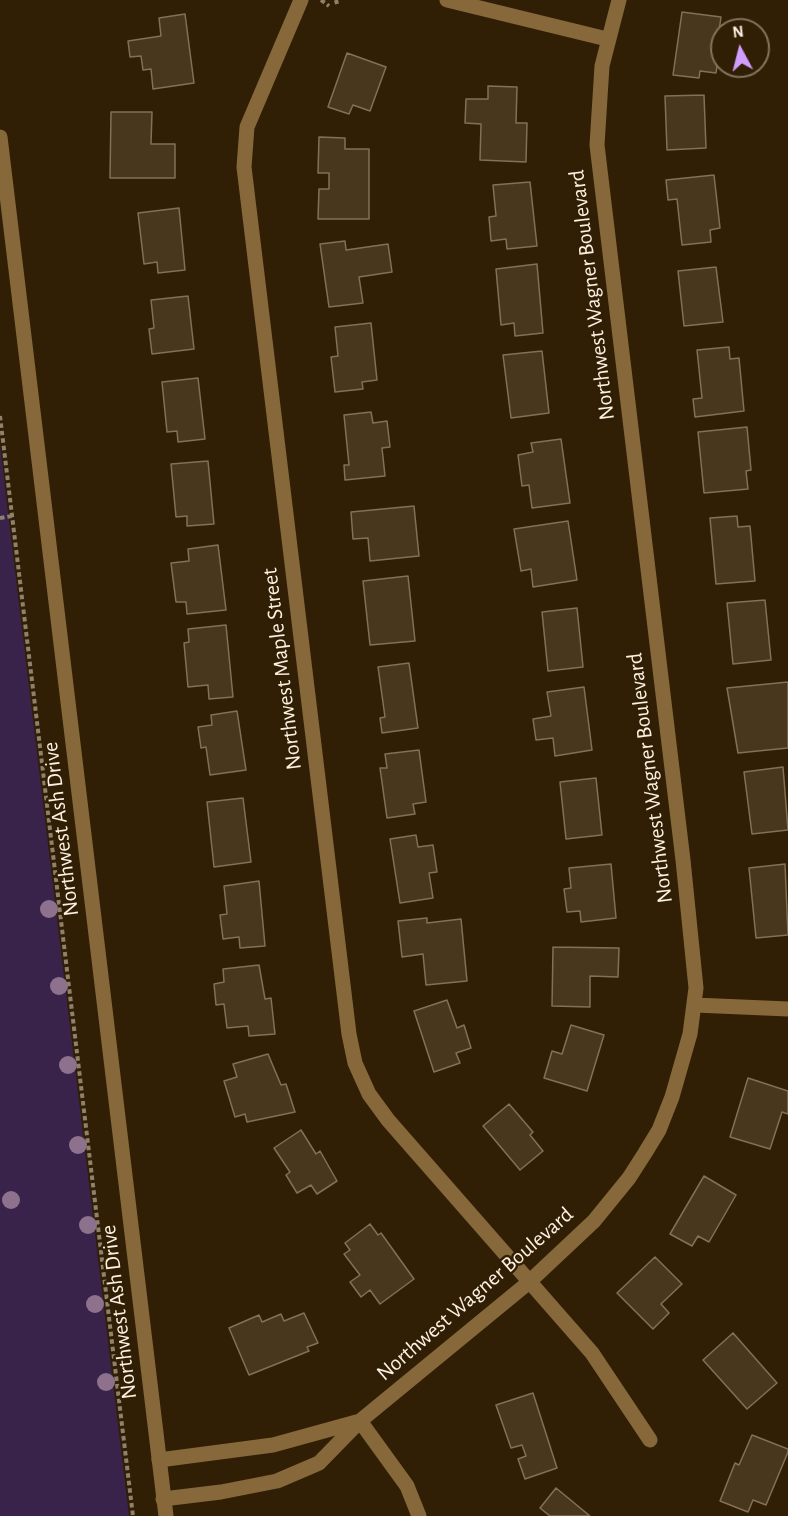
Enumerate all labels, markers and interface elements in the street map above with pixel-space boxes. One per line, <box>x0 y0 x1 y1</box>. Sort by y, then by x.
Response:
north arrow <box>710 18 770 78</box>
text: N <box>732 24 745 41</box>
street label: Northwest Wagner Boulevard <box>564 168 620 422</box>
street label: Northwest Maple Street <box>257 567 307 771</box>
street label: Northwest Wagner Boulevard <box>622 651 678 905</box>
street label: Northwest Ash Drive <box>37 740 85 918</box>
street label: Northwest Wagner Boulevard <box>371 1201 579 1387</box>
street label: Northwest Ash Drive <box>95 1223 143 1401</box>

